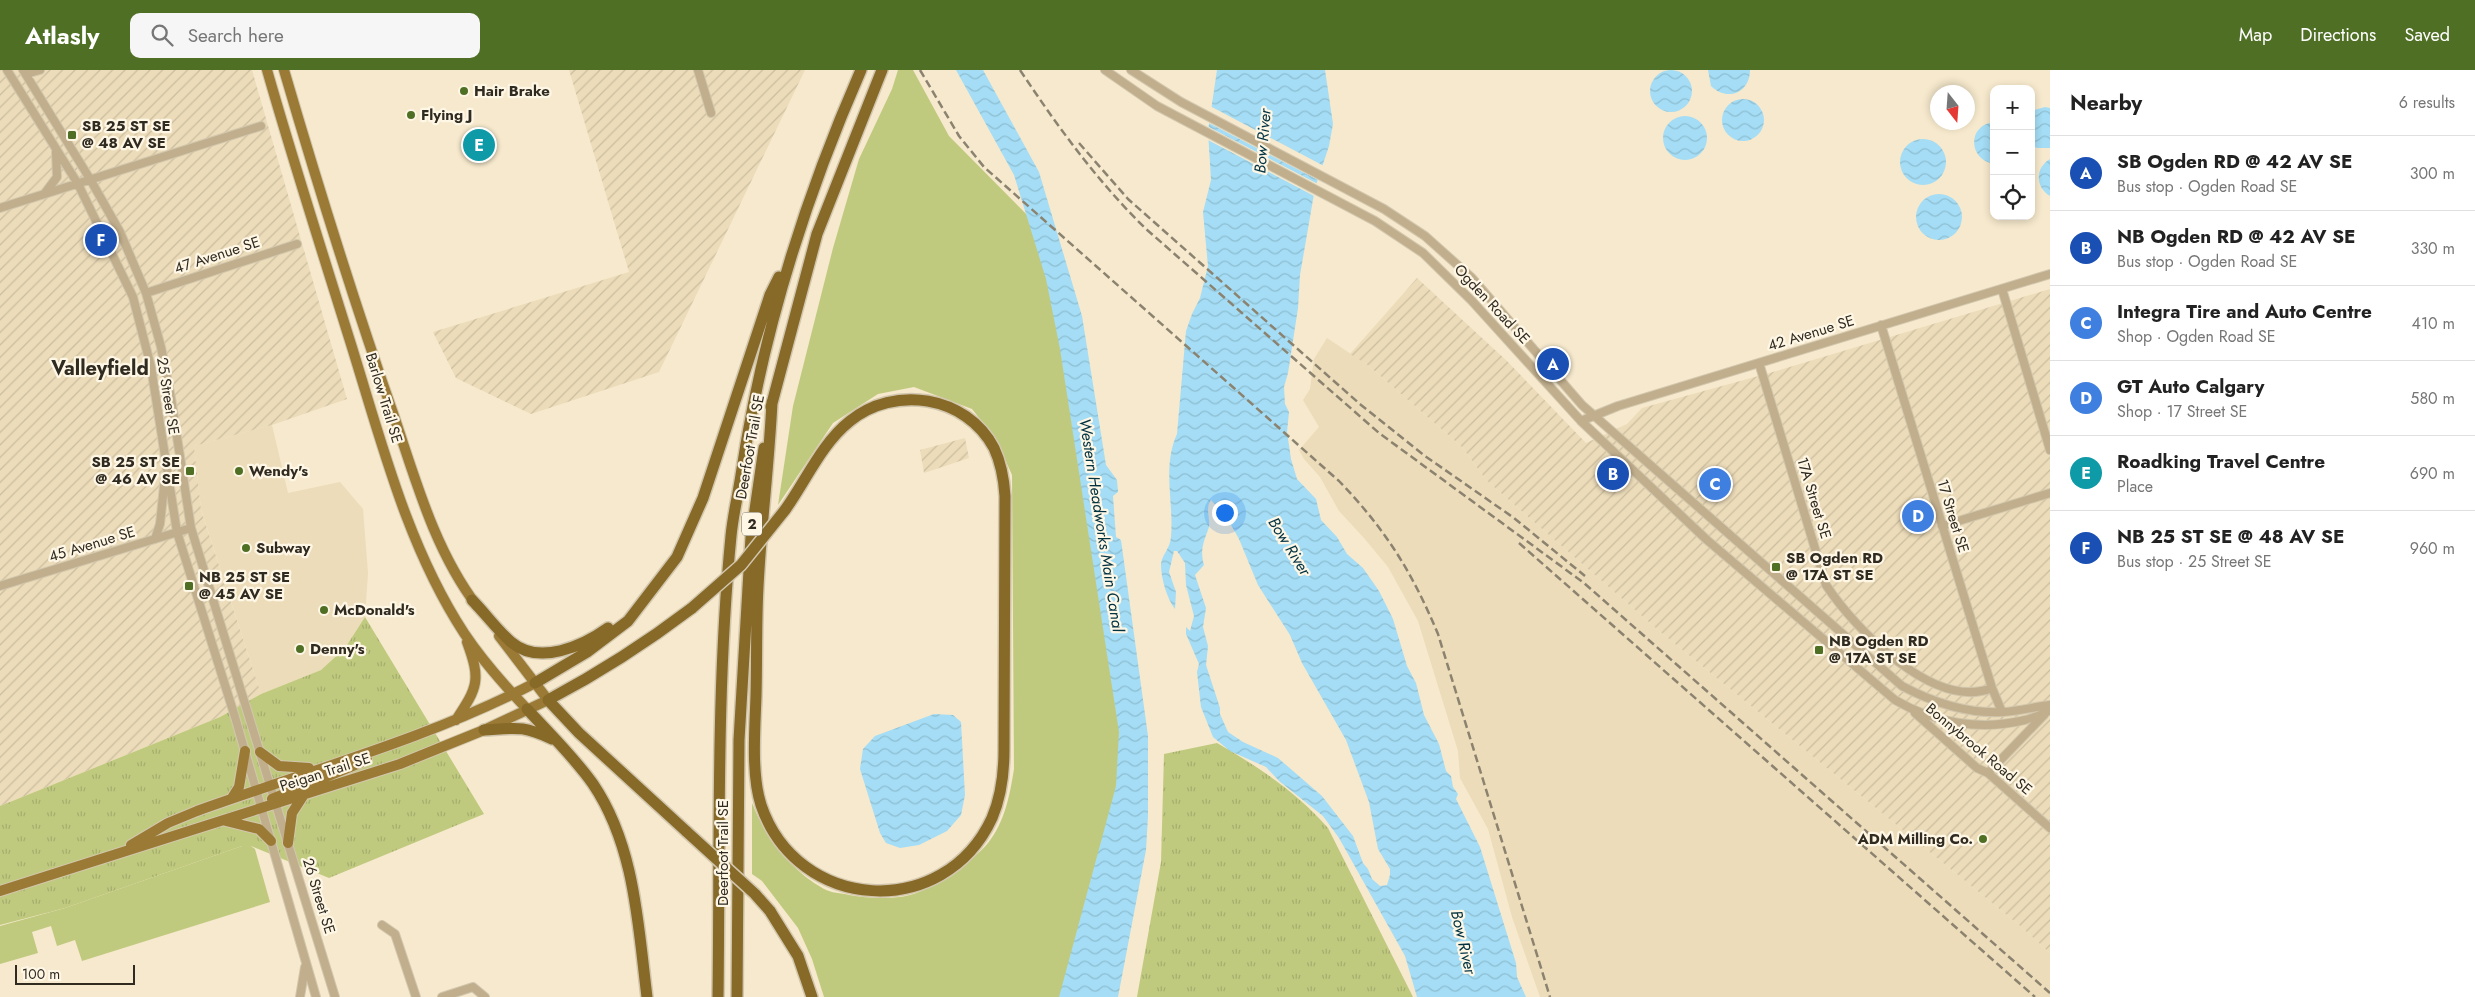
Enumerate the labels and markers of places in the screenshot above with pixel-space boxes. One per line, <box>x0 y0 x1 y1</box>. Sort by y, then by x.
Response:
place label: Hair Brake <box>474 80 550 102</box>
marker: Hair Brake <box>458 85 470 97</box>
place label: Flying J <box>421 104 473 126</box>
marker: Flying J <box>405 109 417 121</box>
place label: SB 25 ST SE @ 48 AV SE <box>82 115 171 154</box>
pin: E <box>463 126 495 164</box>
marker: SB 25 ST SE @ 48 AV SE <box>66 129 78 141</box>
pin: F <box>85 221 117 259</box>
pin: A <box>1537 345 1569 383</box>
place label: SB 25 ST SE @ 46 AV SE <box>91 451 180 490</box>
pin: B <box>1597 455 1629 493</box>
place label: Wendy's <box>249 460 308 482</box>
marker: SB 25 ST SE @ 46 AV SE <box>184 465 196 477</box>
marker: Wendy's <box>233 465 245 477</box>
pin: C <box>1699 465 1731 503</box>
pin: D <box>1902 497 1934 535</box>
place label: Subway <box>256 537 310 559</box>
marker: Subway <box>240 542 252 554</box>
place label: SB Ogden RD @ 17A ST SE <box>1786 547 1883 586</box>
marker: SB Ogden RD @ 17A ST SE <box>1770 561 1782 573</box>
place label: NB 25 ST SE @ 45 AV SE <box>199 566 290 605</box>
marker: NB 25 ST SE @ 45 AV SE <box>183 580 195 592</box>
place label: McDonald's <box>334 599 415 621</box>
marker: McDonald's <box>318 604 330 616</box>
place label: NB Ogden RD @ 17A ST SE <box>1829 630 1929 669</box>
place label: Denny's <box>310 638 365 660</box>
marker: Denny's <box>294 643 306 655</box>
marker: NB Ogden RD @ 17A ST SE <box>1813 644 1825 656</box>
place label: ADM Milling Co. <box>1857 828 1973 850</box>
marker: ADM Milling Co. <box>1977 833 1989 845</box>

